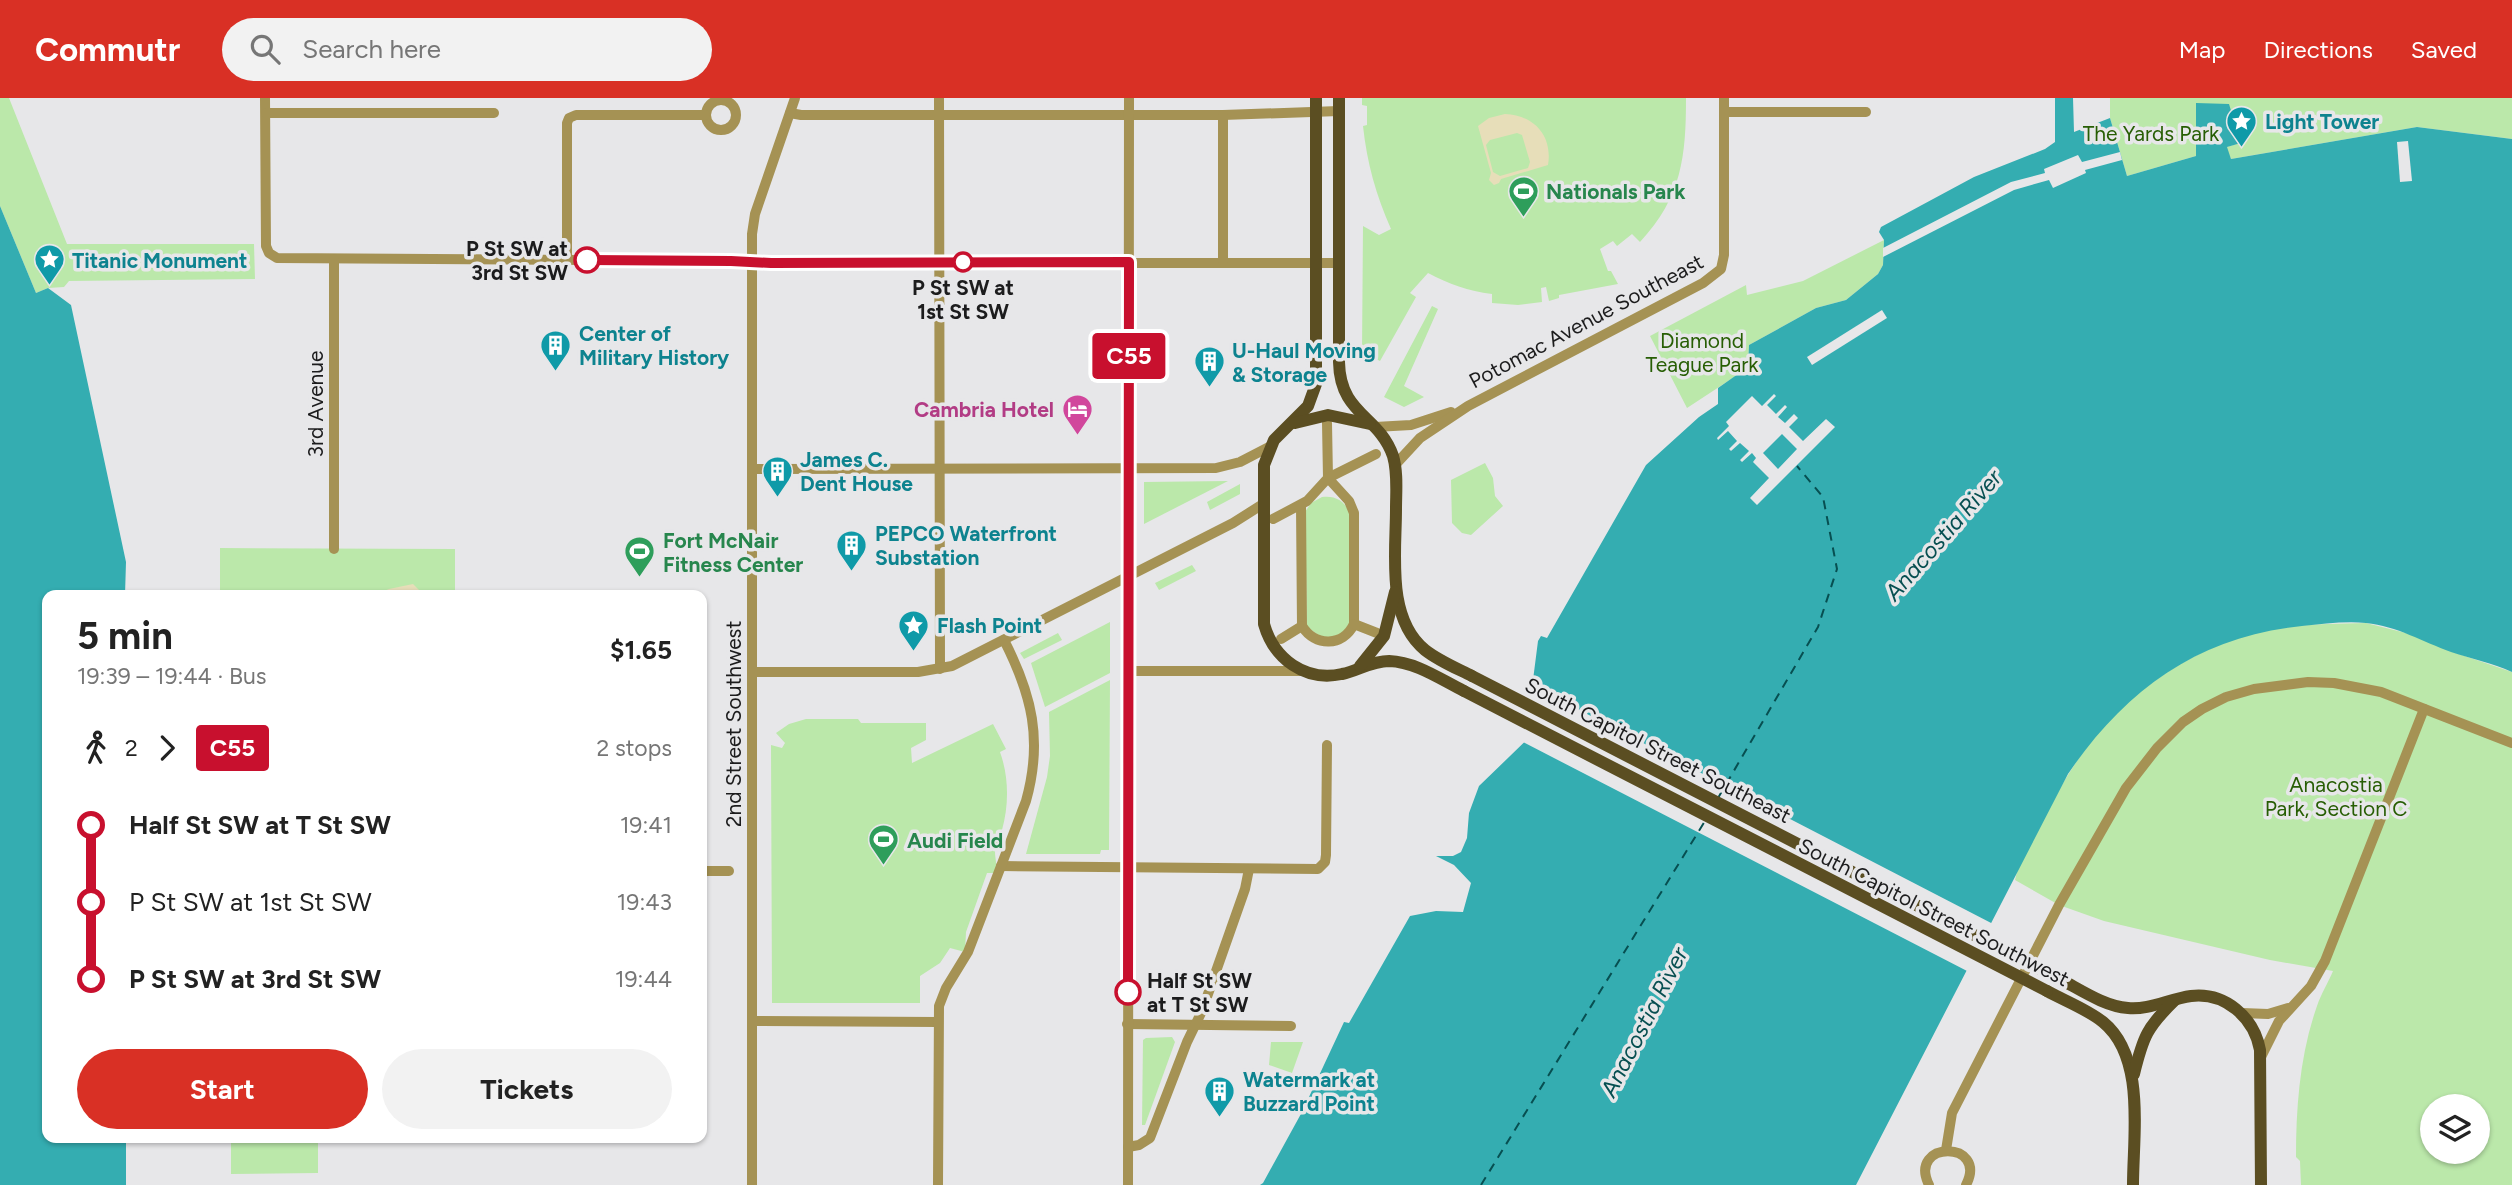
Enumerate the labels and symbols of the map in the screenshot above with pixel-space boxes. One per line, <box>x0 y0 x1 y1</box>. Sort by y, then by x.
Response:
place icon: Light Tower <box>2225 104 2259 148</box>
place label: Light Tower <box>2265 109 2379 134</box>
park label: The Yards Park <box>2083 121 2220 146</box>
sports icon: Nationals Park <box>1506 174 1540 218</box>
place label: Nationals Park <box>1546 179 1686 204</box>
place label: P St SW at 3rd St SW <box>466 236 568 285</box>
place icon: Titanic Monument <box>32 243 66 287</box>
marker: P St SW at 3rd St SW <box>574 247 600 273</box>
place label: Titanic Monument <box>72 248 247 273</box>
street label: Potomac Avenue Southeast <box>1465 248 1708 394</box>
marker: P St SW at 1st St SW <box>953 252 973 272</box>
place label: P St SW at 1st St SW <box>912 275 1014 324</box>
place label: Center of Military History <box>579 321 730 370</box>
building icon: Center of Military History <box>539 328 573 372</box>
park label: Diamond Teague Park <box>1645 328 1759 377</box>
line badge: C55 <box>1089 333 1169 379</box>
place label: U-Haul Moving & Storage <box>1232 338 1376 387</box>
building icon: U-Haul Moving & Storage <box>1192 345 1226 389</box>
street label: 3rd Avenue <box>303 350 328 458</box>
hotel icon: Cambria Hotel <box>1060 392 1094 436</box>
place label: Cambria Hotel <box>914 397 1054 422</box>
place label: James C. Dent House <box>800 447 913 496</box>
building icon: James C. Dent House <box>760 454 794 498</box>
water label: Anacostia River <box>1878 463 2008 607</box>
place label: PEPCO Waterfront Substation <box>875 521 1057 570</box>
place label: Fort McNair Fitness Center <box>663 528 803 577</box>
building icon: PEPCO Waterfront Substation <box>835 528 869 572</box>
sports icon: Fort McNair Fitness Center <box>623 535 657 579</box>
place icon: Flash Point <box>897 608 931 652</box>
place label: Flash Point <box>937 613 1042 638</box>
street label: 2nd Street Southwest <box>721 621 746 827</box>
street label: South Capitol Street Southeast <box>1521 672 1795 828</box>
park label: Anacostia Park, Section C <box>2265 772 2407 821</box>
sports icon: Audi Field <box>867 823 901 867</box>
place label: Audi Field <box>907 828 1003 853</box>
street label: South Capitol Street Southwest <box>1795 833 2074 991</box>
water label: Anacostia River <box>1594 942 1694 1102</box>
place label: Half St SW at T St SW <box>1147 968 1252 1017</box>
marker: Half St SW at T St SW <box>1115 979 1141 1005</box>
place label: Watermark at Buzzard Point <box>1243 1067 1375 1116</box>
building icon: Watermark at Buzzard Point <box>1203 1074 1237 1118</box>

